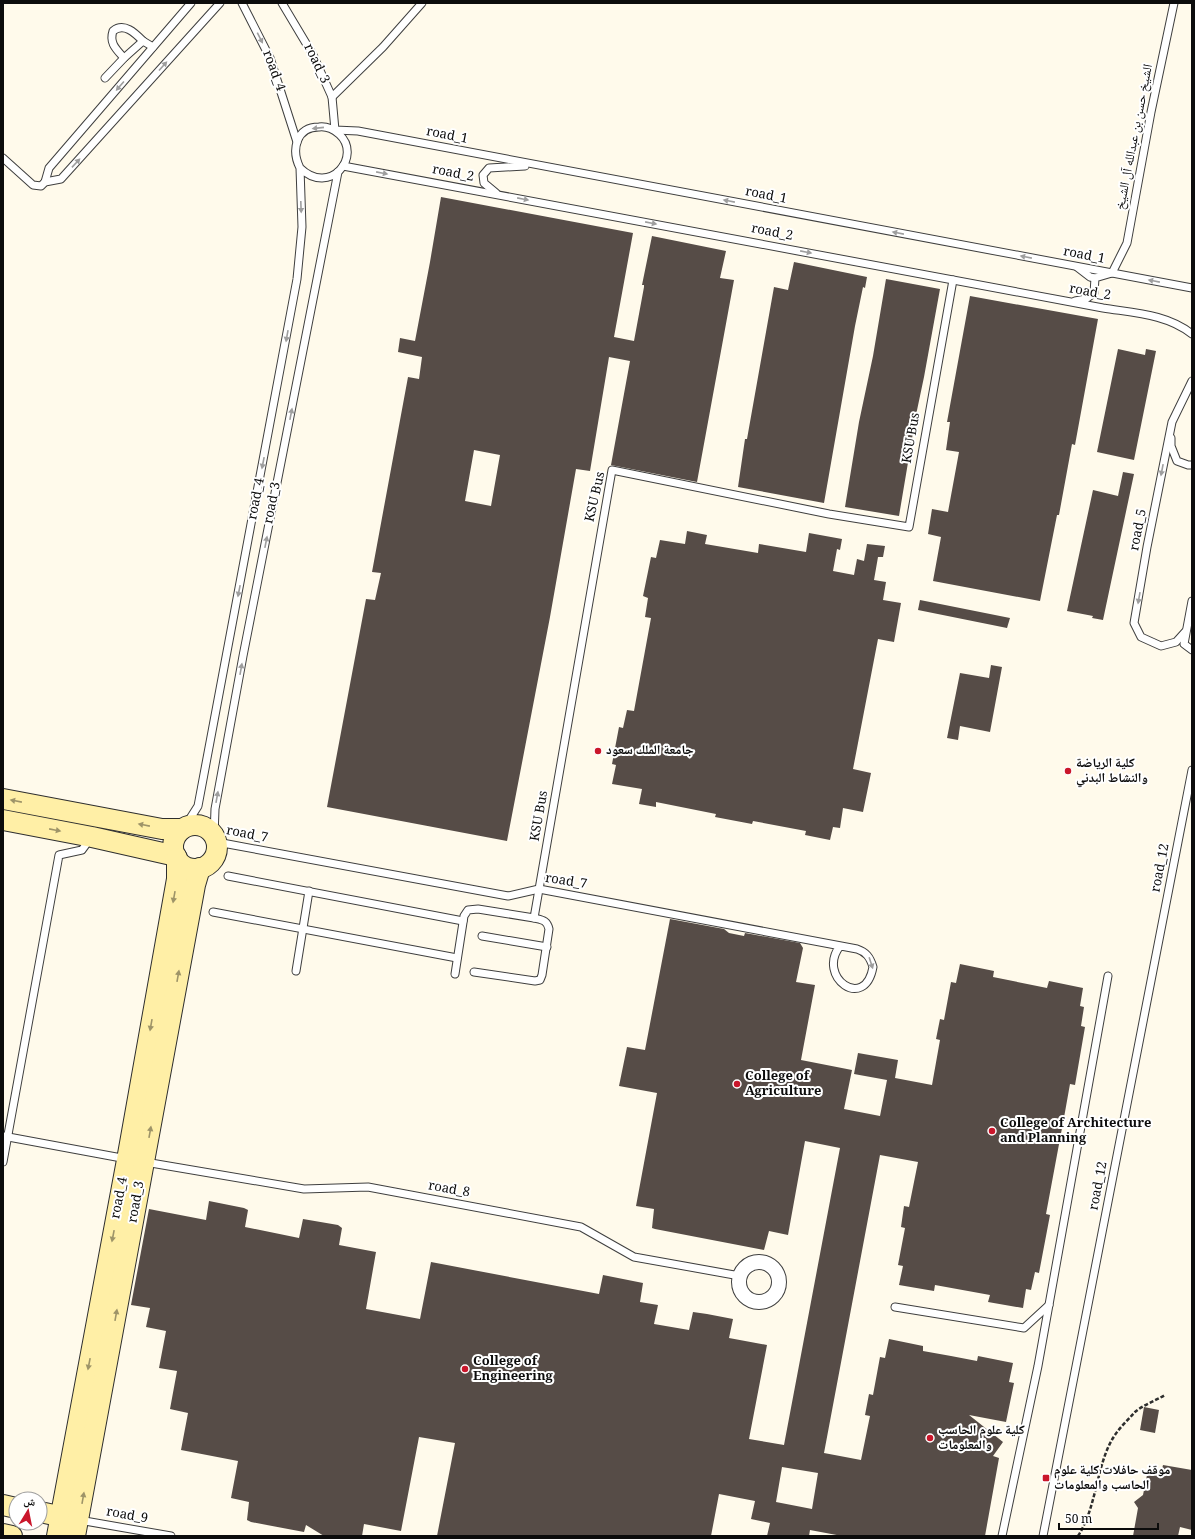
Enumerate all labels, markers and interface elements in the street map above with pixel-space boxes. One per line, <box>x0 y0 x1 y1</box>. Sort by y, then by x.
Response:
one-way arrow <box>257 32 263 44</box>
street label: road_3 <box>297 40 335 88</box>
street label: road_4 <box>255 47 291 95</box>
one-way arrow <box>158 62 167 71</box>
street label: الشيخ حسن بن عبدالله آل الشيخ <box>1110 62 1160 212</box>
one-way arrow <box>115 80 124 91</box>
street label: road_1 <box>424 121 470 151</box>
one-way arrow <box>312 124 324 131</box>
one-way arrow <box>71 158 81 168</box>
street label: road_2 <box>430 159 476 189</box>
one-way arrow <box>375 170 388 176</box>
street label: road_1 <box>743 181 789 211</box>
one-way arrow <box>517 197 529 203</box>
one-way arrow <box>723 198 735 204</box>
one-way arrow <box>298 201 304 214</box>
street label: road_2 <box>749 218 795 248</box>
one-way arrow <box>645 220 657 226</box>
one-way arrow <box>892 230 904 236</box>
street label: road_1 <box>1061 241 1107 271</box>
one-way arrow <box>800 249 812 255</box>
one-way arrow <box>1020 254 1032 260</box>
one-way arrow <box>1148 278 1160 284</box>
street label: road_2 <box>1067 279 1113 307</box>
one-way arrow <box>283 329 289 342</box>
one-way arrow <box>288 408 294 420</box>
street label: KSU Bus <box>897 411 927 465</box>
one-way arrow <box>260 457 266 470</box>
one-way arrow <box>1159 464 1165 476</box>
street label: KSU Bus <box>580 470 612 524</box>
street label: road_4 <box>242 475 272 522</box>
street label: road_3 <box>258 480 288 526</box>
street label: road_5 <box>1124 507 1154 553</box>
one-way arrow <box>263 536 269 548</box>
one-way arrow <box>236 585 242 597</box>
one-way arrow <box>1135 592 1141 604</box>
one-way arrow <box>238 663 244 675</box>
place label: جامعة الملك سعود <box>606 740 694 762</box>
marker: جامعة الملك سعود <box>593 746 603 756</box>
place label: كلية الرياضة والنشاط البدني <box>1076 753 1148 790</box>
marker: كلية الرياضة والنشاط البدني <box>1063 766 1073 776</box>
street label: KSU Bus <box>525 789 555 843</box>
one-way arrow <box>215 791 221 803</box>
one-way arrow <box>10 798 22 804</box>
street label: road_7 <box>224 820 270 850</box>
one-way arrow <box>138 822 150 828</box>
one-way arrow <box>49 827 61 833</box>
street label: road_12 <box>1145 842 1177 894</box>
street label: road_7 <box>543 868 589 896</box>
one-way arrow <box>171 891 177 903</box>
one-way arrow <box>868 957 874 969</box>
one-way arrow <box>176 970 182 983</box>
one-way arrow <box>148 1019 154 1031</box>
place label: College of Agriculture <box>745 1066 821 1103</box>
marker: College of Agriculture <box>732 1079 742 1089</box>
place label: College of Architecture and Planning <box>1000 1113 1151 1150</box>
one-way arrow <box>147 1126 153 1138</box>
marker: College of Architecture and Planning <box>987 1126 997 1136</box>
street label: road_12 <box>1083 1160 1115 1212</box>
street label: road_4 <box>105 1174 135 1221</box>
street label: road_8 <box>426 1176 472 1204</box>
street label: road_3 <box>123 1179 151 1225</box>
one-way arrow <box>110 1230 116 1242</box>
one-way arrow <box>114 1309 120 1321</box>
place label: College of Engineering <box>473 1351 554 1388</box>
one-way arrow <box>86 1357 92 1370</box>
marker: College of Engineering <box>460 1364 470 1374</box>
place label: كلية علوم الحاسب والمعلومات <box>938 1420 1025 1457</box>
marker: كلية علوم الحاسب والمعلومات <box>925 1433 935 1443</box>
place label: موقف حافلات كلية علوم الحاسب والمعلومات <box>1054 1460 1170 1497</box>
marker: موقف حافلات كلية علوم الحاسب والمعلومات <box>1041 1473 1051 1483</box>
north arrow <box>8 1491 48 1531</box>
text: ش <box>22 1492 37 1513</box>
one-way arrow <box>80 1492 86 1504</box>
street label: road_9 <box>104 1502 150 1530</box>
scale bar <box>1059 1505 1158 1531</box>
text: 50 m <box>1065 1510 1092 1531</box>

